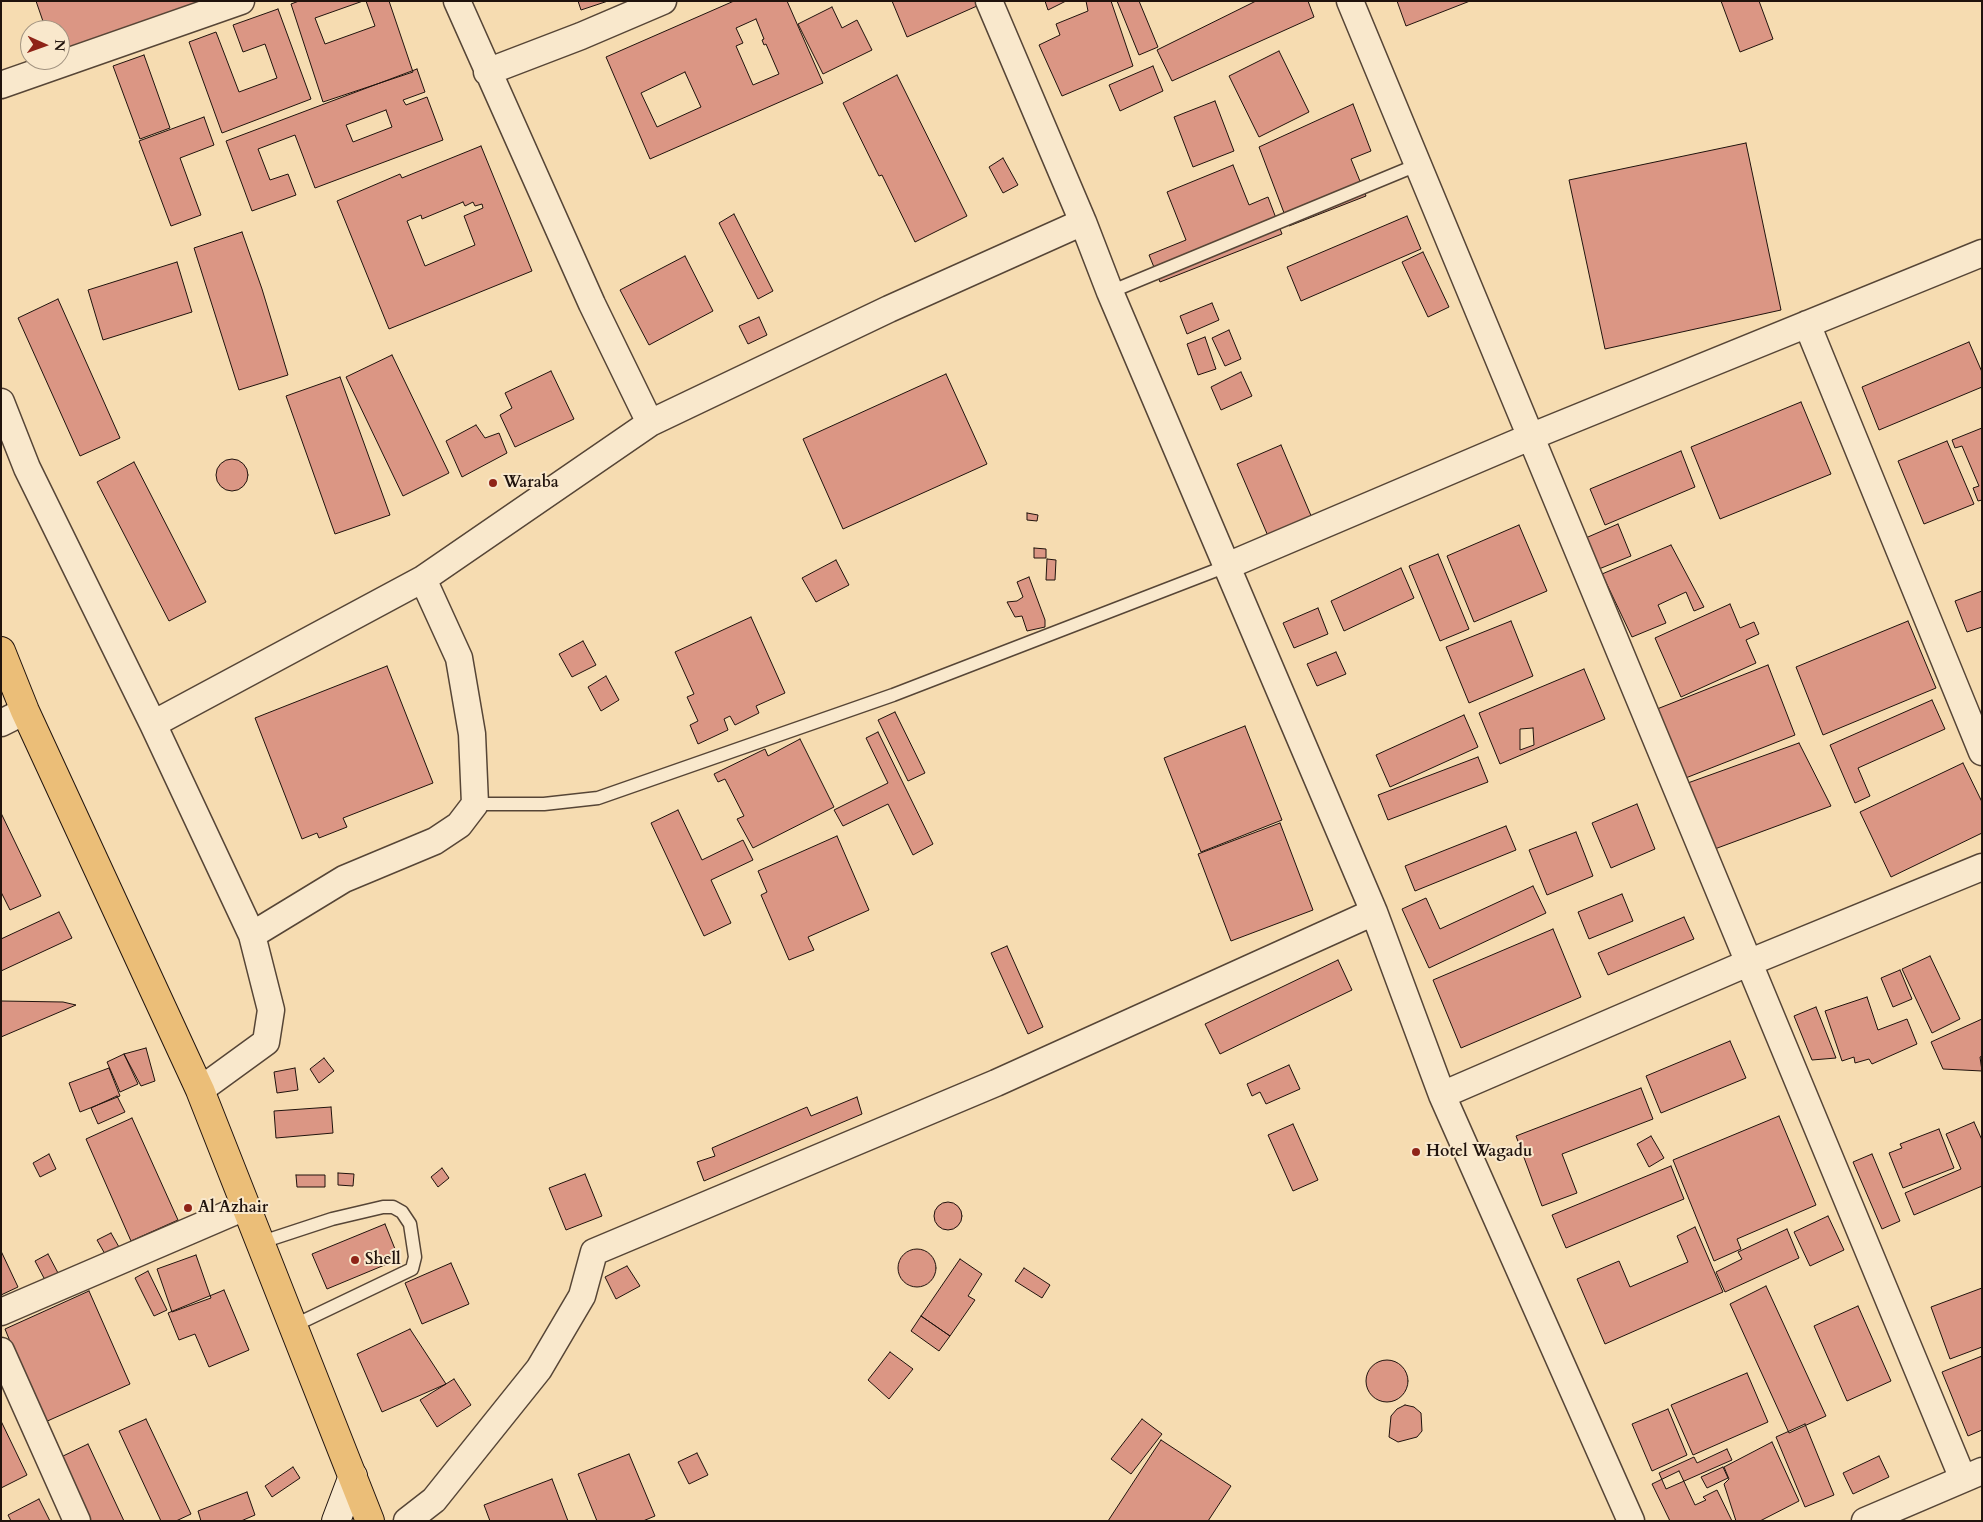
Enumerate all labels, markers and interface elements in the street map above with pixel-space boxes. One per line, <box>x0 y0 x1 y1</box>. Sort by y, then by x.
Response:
north arrow <box>20 20 70 70</box>
text: N <box>50 39 69 52</box>
place label: Waraba <box>503 473 559 493</box>
marker: Waraba <box>487 477 499 489</box>
place label: Hotel Wagadu <box>1426 1142 1532 1162</box>
marker: Hotel Wagadu <box>1410 1146 1422 1158</box>
place label: Al Azhair <box>198 1198 268 1218</box>
marker: Al Azhair <box>182 1202 194 1214</box>
place label: Shell <box>365 1250 401 1270</box>
marker: Shell <box>349 1254 361 1266</box>

